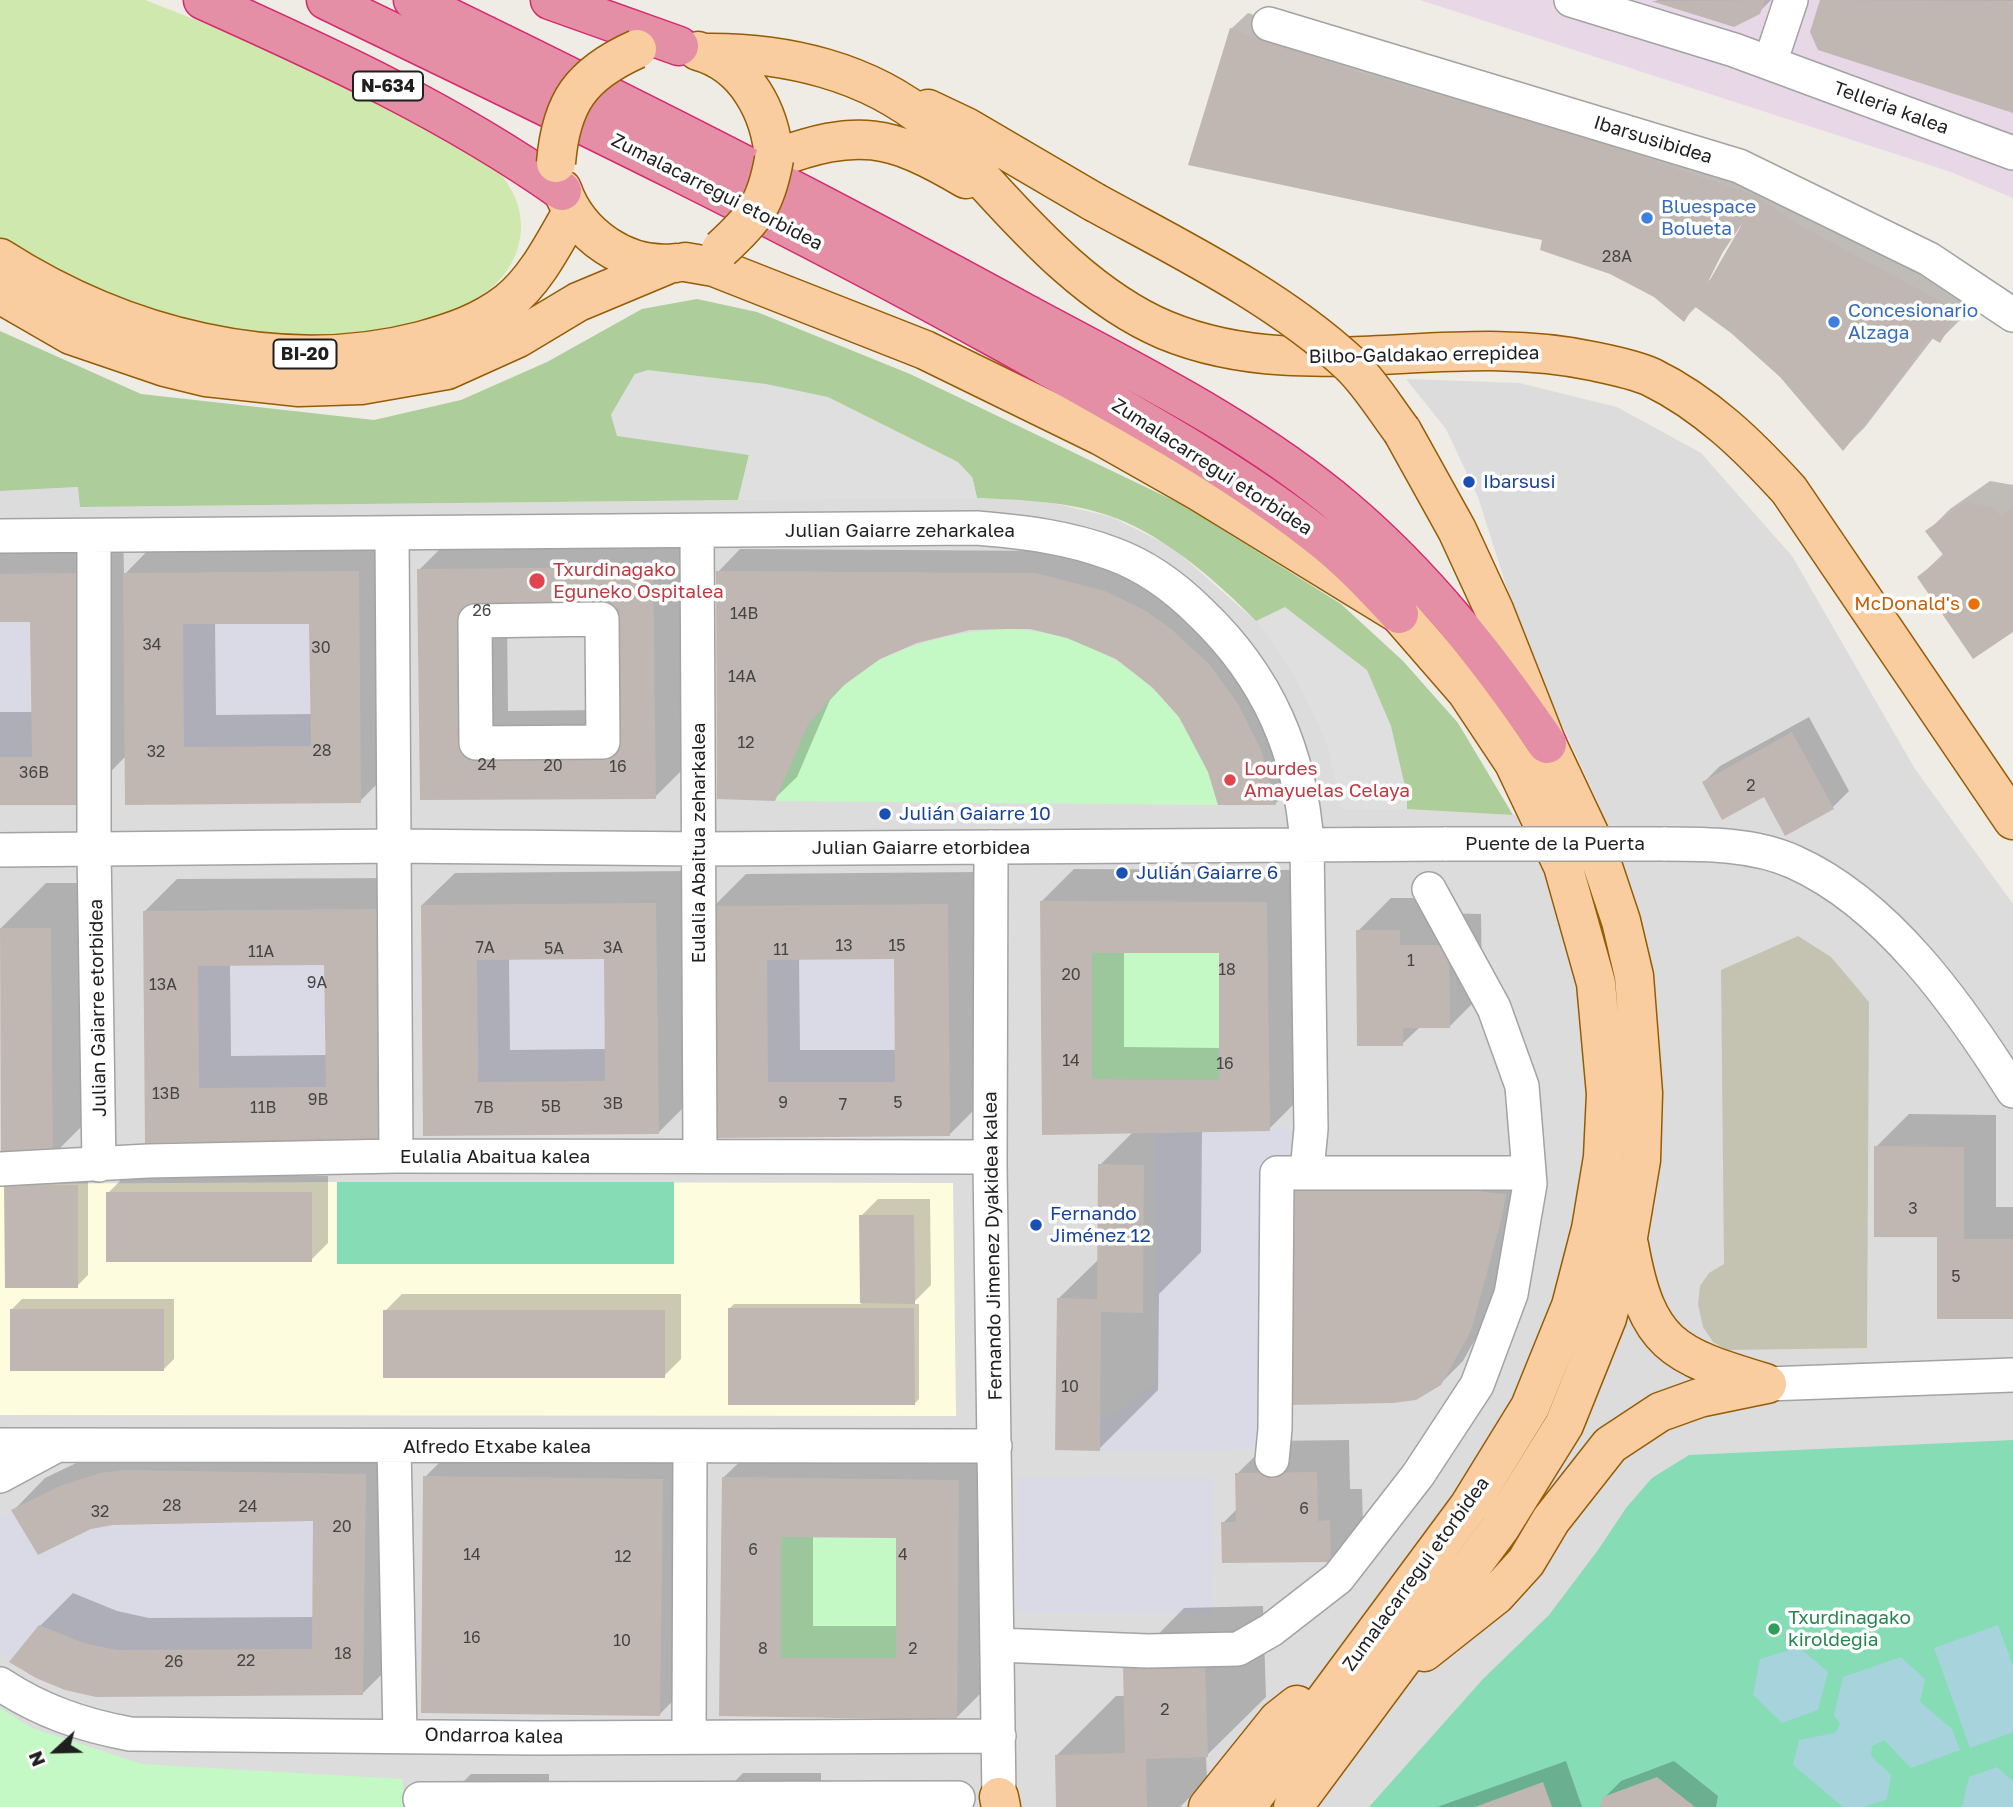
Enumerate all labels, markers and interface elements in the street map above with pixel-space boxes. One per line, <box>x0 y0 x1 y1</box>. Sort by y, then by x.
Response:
road number: N-634 <box>353 72 423 100</box>
street label: Telleria kalea <box>1830 77 1952 139</box>
street label: Ibarsusibidea <box>1591 111 1715 169</box>
street label: Zumalacarregui etorbidea <box>607 129 827 255</box>
place label: Bluespace Bolueta <box>1661 196 1756 240</box>
marker: Bluespace Bolueta <box>1639 210 1655 226</box>
house number: 28A <box>1602 247 1632 267</box>
place label: Concesionario Alzaga <box>1848 300 1978 344</box>
marker: Concesionario Alzaga <box>1826 314 1842 330</box>
road number: BI-20 <box>274 340 336 368</box>
street label: Bilbo-Galdakao errepidea <box>1308 342 1540 368</box>
street label: Zumalacarregui etorbidea <box>1108 394 1316 540</box>
place label: Ibarsusi <box>1483 471 1556 493</box>
marker: Ibarsusi <box>1461 474 1477 490</box>
street label: Julian Gaiarre zeharkalea <box>785 520 1015 542</box>
place label: Txurdinagako Eguneko Ospitalea <box>553 559 724 603</box>
marker: Txurdinagako Eguneko Ospitalea <box>527 571 547 591</box>
place label: McDonald's <box>1854 593 1960 615</box>
marker: McDonald's <box>1966 596 1982 612</box>
house number: 26 <box>473 601 491 621</box>
house number: 14B <box>730 604 758 624</box>
house number: 34 <box>142 635 162 655</box>
house number: 30 <box>311 638 331 658</box>
house number: 14A <box>728 667 756 687</box>
street label: Eulalia Abaitua zeharkalea <box>688 723 710 963</box>
house number: 12 <box>737 733 755 753</box>
house number: 28 <box>312 741 332 761</box>
house number: 32 <box>147 742 165 762</box>
house number: 24 <box>477 755 497 775</box>
house number: 20 <box>543 756 563 776</box>
house number: 16 <box>609 757 627 777</box>
place label: Lourdes Amayuelas Celaya <box>1244 758 1410 802</box>
house number: 36B <box>19 763 49 783</box>
marker: Lourdes Amayuelas Celaya <box>1222 772 1238 788</box>
house number: 2 <box>1746 776 1756 796</box>
place label: Julián Gaiarre 10 <box>899 803 1051 825</box>
marker: Julián Gaiarre 10 <box>877 806 893 822</box>
street label: Puente de la Puerta <box>1465 833 1645 855</box>
street label: Julian Gaiarre etorbidea <box>812 837 1030 859</box>
place label: Julián Gaiarre 6 <box>1136 862 1278 884</box>
marker: Julián Gaiarre 6 <box>1114 865 1130 881</box>
street label: Julian Gaiarre etorbidea <box>85 899 111 1117</box>
house number: 13 <box>835 936 853 956</box>
house number: 15 <box>888 936 906 956</box>
house number: 7A <box>475 938 495 958</box>
house number: 3A <box>603 938 623 958</box>
house number: 5A <box>544 939 564 959</box>
house number: 11 <box>773 940 789 960</box>
house number: 11A <box>248 942 274 962</box>
house number: 1 <box>1407 951 1415 971</box>
house number: 18 <box>1218 960 1236 980</box>
house number: 20 <box>1061 965 1081 985</box>
house number: 9A <box>307 973 327 993</box>
house number: 13A <box>149 975 177 995</box>
house number: 14 <box>1062 1051 1080 1071</box>
house number: 16 <box>1216 1054 1234 1074</box>
house number: 13B <box>152 1084 180 1104</box>
house number: 9B <box>308 1090 328 1110</box>
street label: Fernando Jimenez Dyakidea kalea <box>979 1091 1007 1401</box>
house number: 9 <box>778 1093 788 1113</box>
house number: 5 <box>893 1093 903 1113</box>
house number: 3B <box>603 1094 623 1114</box>
house number: 7 <box>839 1095 847 1115</box>
house number: 5B <box>541 1097 561 1117</box>
house number: 11B <box>250 1098 276 1118</box>
house number: 7B <box>474 1098 494 1118</box>
street label: Eulalia Abaitua kalea <box>400 1146 590 1168</box>
house number: 3 <box>1908 1199 1918 1219</box>
place label: Fernando Jiménez 12 <box>1050 1203 1151 1247</box>
marker: Fernando Jiménez 12 <box>1028 1217 1044 1233</box>
house number: 5 <box>1951 1267 1961 1287</box>
house number: 10 <box>1061 1377 1079 1397</box>
street label: Alfredo Etxabe kalea <box>403 1436 591 1458</box>
street label: Zumalacarregui etorbidea <box>1338 1473 1494 1675</box>
house number: 28 <box>162 1496 182 1516</box>
house number: 24 <box>238 1497 258 1517</box>
house number: 6 <box>1299 1499 1309 1519</box>
house number: 32 <box>91 1502 109 1522</box>
house number: 20 <box>332 1517 352 1537</box>
house number: 6 <box>748 1540 758 1560</box>
house number: 14 <box>463 1545 481 1565</box>
house number: 4 <box>898 1545 908 1565</box>
house number: 12 <box>614 1547 632 1567</box>
place label: Txurdinagako kiroldegia <box>1788 1607 1911 1651</box>
marker: Txurdinagako kiroldegia <box>1766 1621 1782 1637</box>
house number: 16 <box>463 1628 481 1648</box>
house number: 10 <box>613 1631 631 1651</box>
house number: 8 <box>758 1639 768 1659</box>
house number: 2 <box>908 1639 918 1659</box>
house number: 18 <box>334 1644 352 1664</box>
house number: 22 <box>237 1651 255 1671</box>
house number: 26 <box>165 1652 183 1672</box>
house number: 2 <box>1160 1700 1170 1720</box>
north arrow <box>21 1716 91 1786</box>
street label: Ondarroa kalea <box>425 1723 563 1749</box>
text: N <box>23 1748 49 1770</box>

